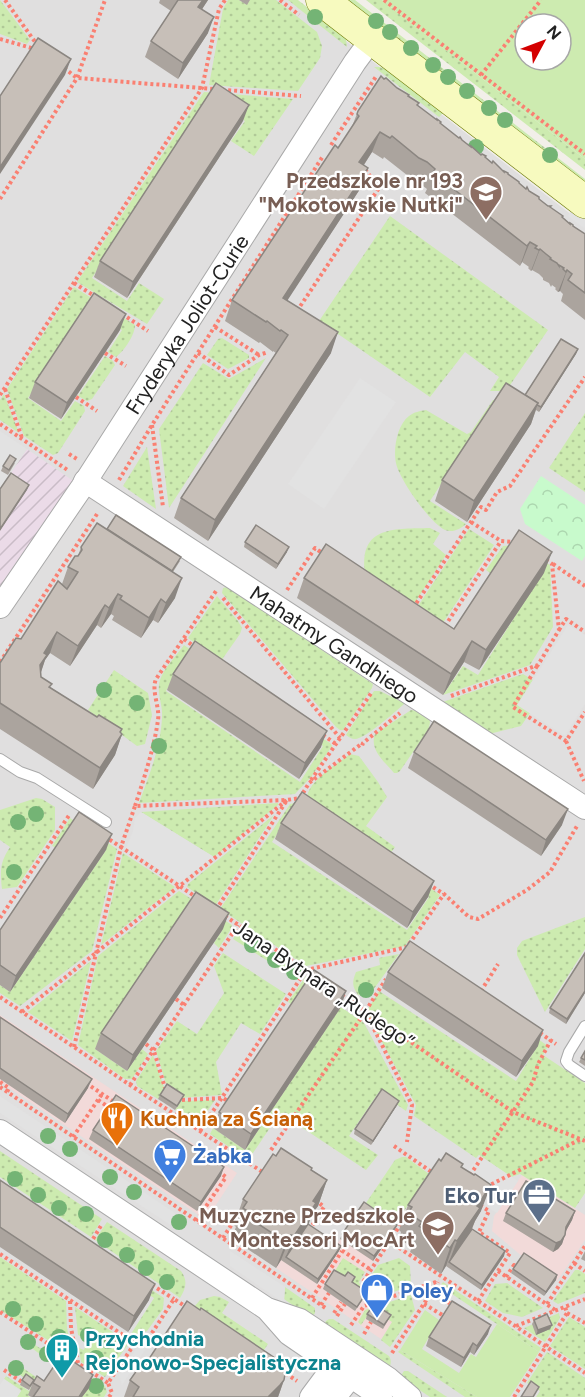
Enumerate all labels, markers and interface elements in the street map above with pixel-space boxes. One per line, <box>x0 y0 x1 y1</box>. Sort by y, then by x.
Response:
north arrow <box>513 12 573 72</box>
text: N <box>543 22 565 43</box>
place label: Przedszkole nr 193 "Mokotowskie Nutki" <box>258 168 463 217</box>
school or university icon: Przedszkole nr 193 "Mokotowskie Nutki" <box>468 174 504 221</box>
street label: Fryderyka Joliot-Curie <box>120 230 254 419</box>
street label: Mahatmy Gandhiego <box>245 580 423 708</box>
street label: Jana Bytnara „Rudego” <box>229 914 419 1054</box>
restaurant icon: Kuchnia za Ścianą <box>99 1100 135 1147</box>
place label: Kuchnia za Ścianą <box>140 1106 313 1131</box>
supermarket icon: Żabka <box>152 1137 188 1184</box>
place label: Żabka <box>193 1143 252 1168</box>
office icon: Eko Tur <box>521 1177 557 1224</box>
place label: Eko Tur <box>444 1183 516 1208</box>
place label: Muzyczne Przedszkole Montessori MocArt <box>199 1203 415 1252</box>
school or university icon: Muzyczne Przedszkole Montessori MocArt <box>420 1209 456 1256</box>
shop icon: Poley <box>359 1272 395 1319</box>
place label: Poley <box>400 1278 454 1303</box>
place label: Przychodnia Rejonowo-Specjalistyczna <box>85 1326 341 1375</box>
building icon: Przychodnia Rejonowo-Specjalistyczna <box>44 1332 80 1379</box>

